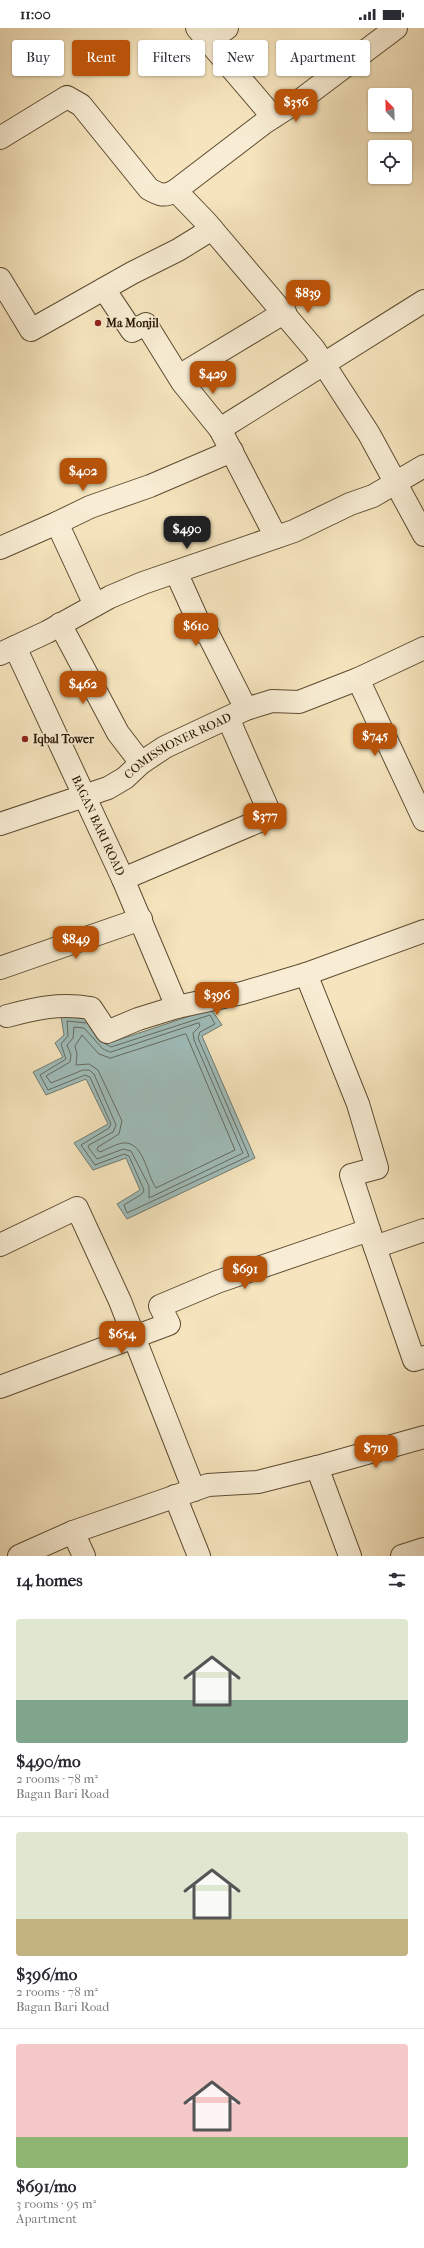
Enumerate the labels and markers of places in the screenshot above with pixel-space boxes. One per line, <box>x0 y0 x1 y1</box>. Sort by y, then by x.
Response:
pin: $356 <box>272 89 320 123</box>
pin: $839 <box>284 280 332 314</box>
place label: Ma Monjil <box>105 316 159 330</box>
marker: Ma Monjil <box>93 318 103 328</box>
pin: $429 <box>189 361 237 395</box>
pin: $402 <box>59 458 107 492</box>
pin: $490 <box>163 516 211 550</box>
pin: $610 <box>172 613 220 647</box>
pin: $462 <box>59 671 107 705</box>
pin: $745 <box>351 723 399 757</box>
place label: Iqbal Tower <box>33 732 95 747</box>
marker: Iqbal Tower <box>20 734 30 744</box>
pin: $377 <box>241 803 289 837</box>
pin: $849 <box>52 926 100 960</box>
pin: $396 <box>193 982 241 1016</box>
pin: $691 <box>221 1256 269 1290</box>
pin: $654 <box>98 1321 146 1355</box>
pin: $719 <box>352 1435 400 1469</box>

